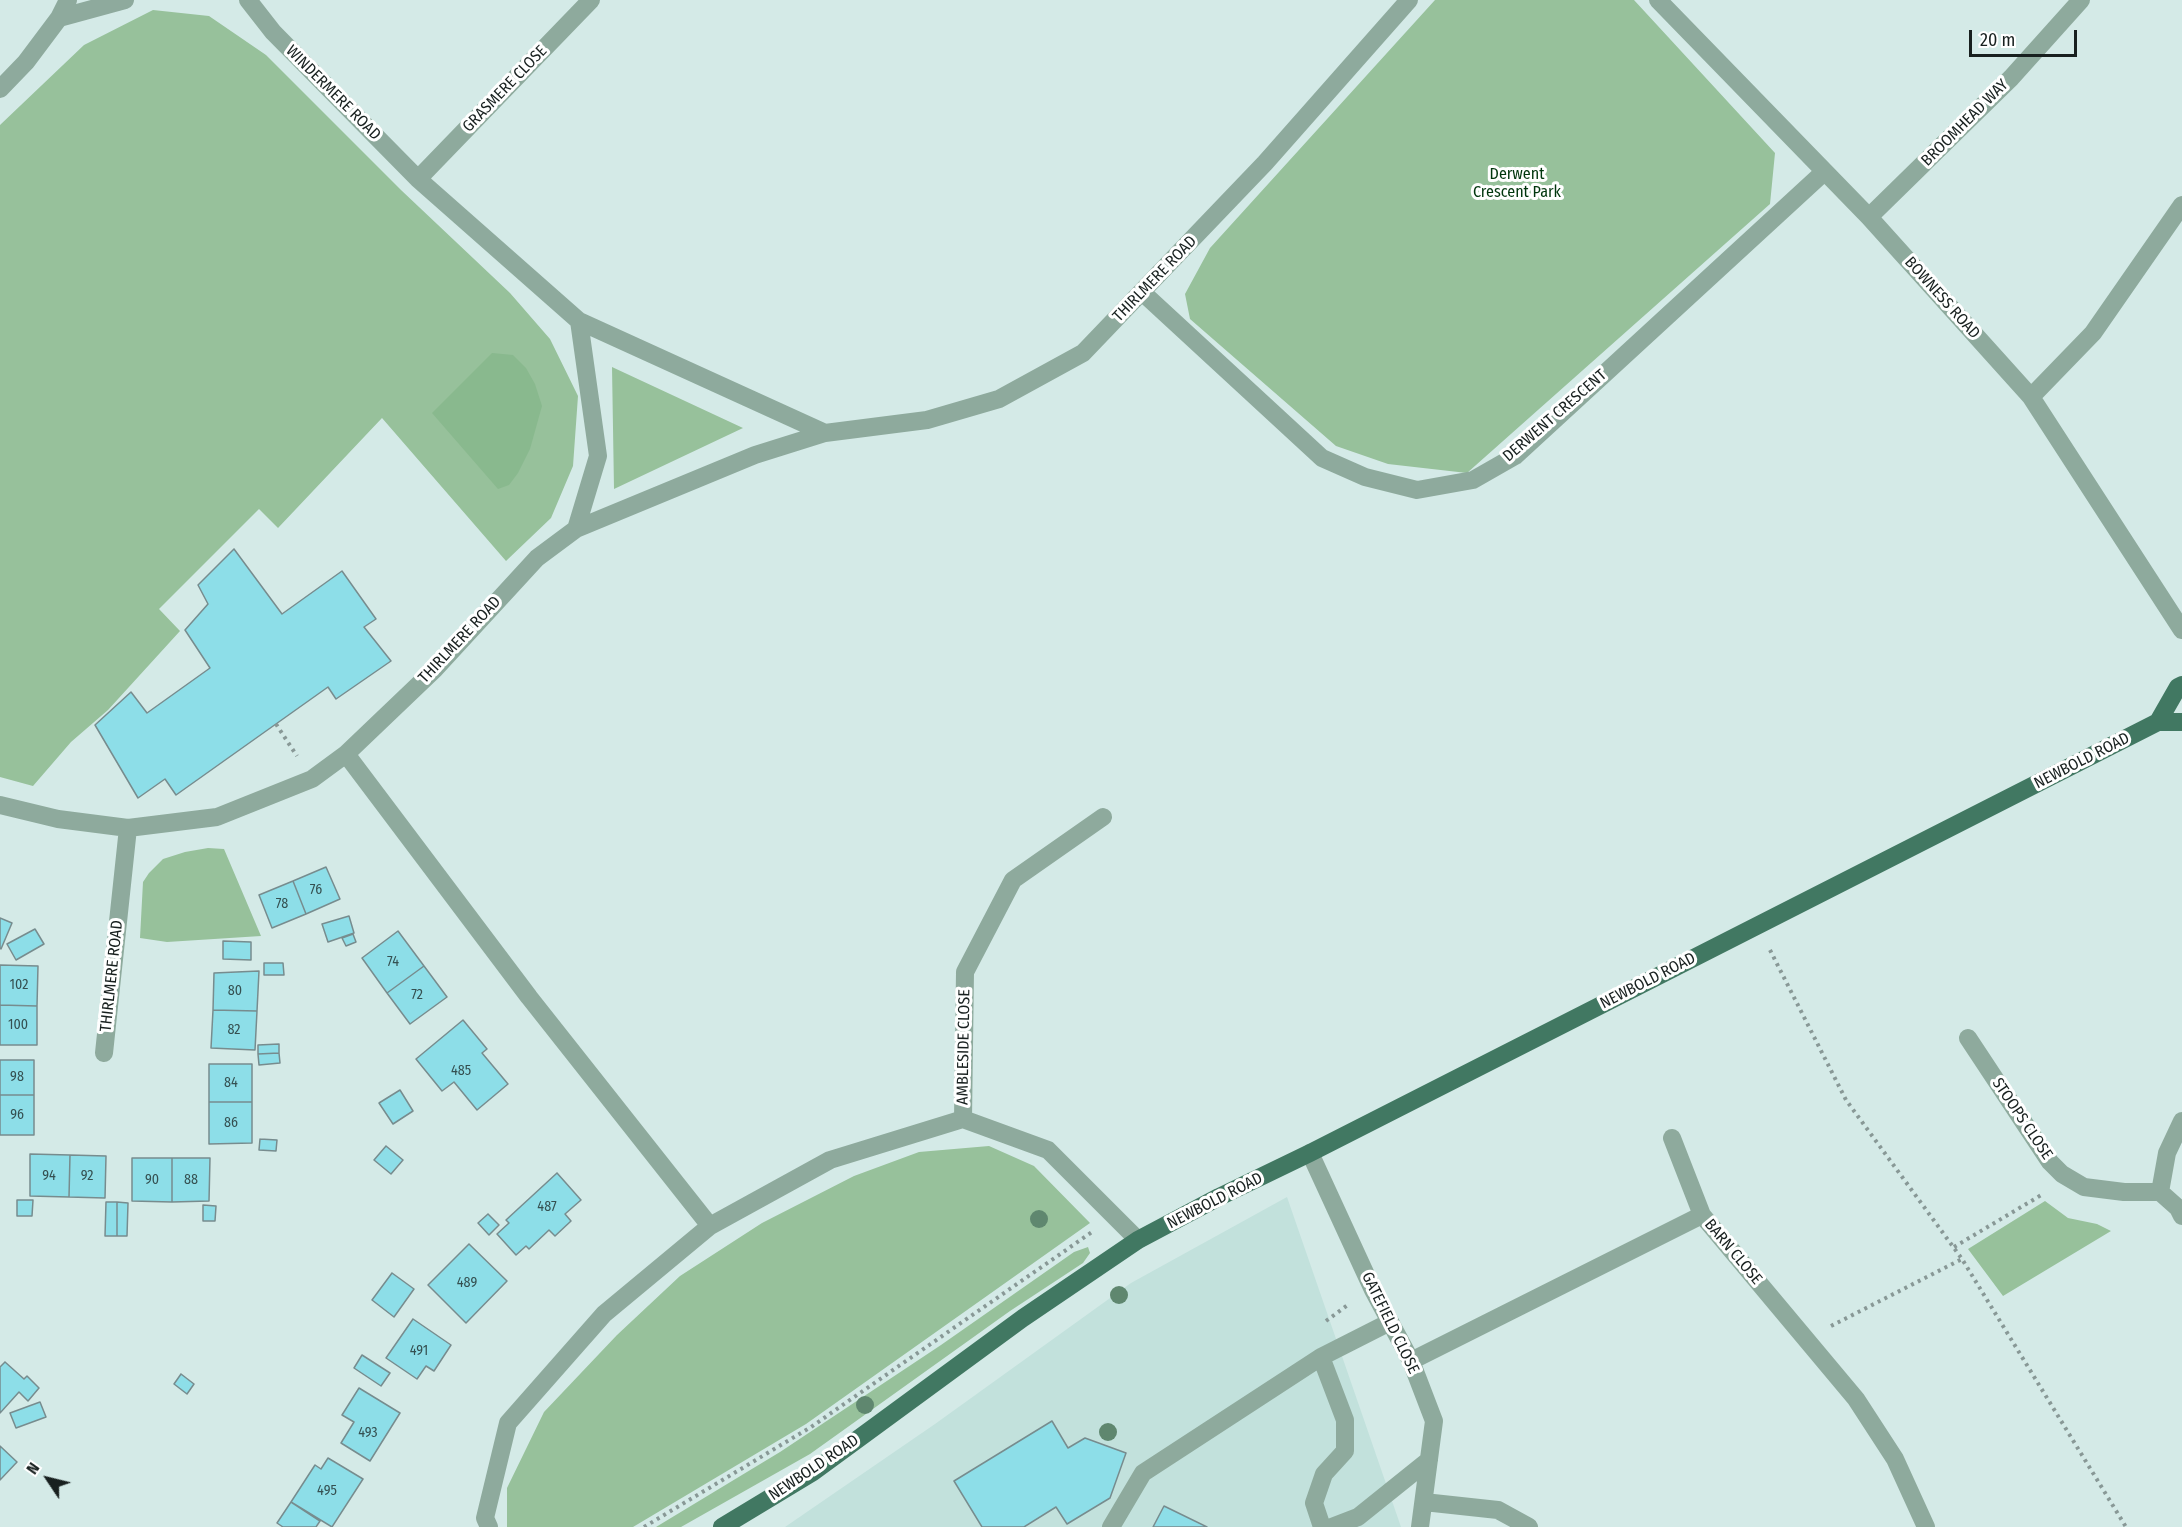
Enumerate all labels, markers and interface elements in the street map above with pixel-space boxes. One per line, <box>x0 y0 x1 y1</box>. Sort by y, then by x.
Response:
scale bar <box>1972 18 2080 56</box>
text: 20 m <box>1980 29 2015 51</box>
street label: WINDERMERE ROAD <box>282 42 384 144</box>
street label: GRASMERE CLOSE <box>459 42 551 136</box>
street label: BROOMHEAD WAY <box>1918 76 2012 170</box>
park label: Derwent Crescent Park <box>1473 165 1561 203</box>
street label: THIRLMERE ROAD <box>1109 232 1201 326</box>
street label: BOWNESS ROAD <box>1900 253 1984 343</box>
street label: DERWENT CRESCENT <box>1499 366 1611 466</box>
street label: THIRLMERE ROAD <box>415 593 505 687</box>
street label: NEWBOLD ROAD <box>2031 729 2133 793</box>
house number: 76 <box>310 882 322 898</box>
house number: 78 <box>276 896 288 912</box>
street label: THIRLMERE ROAD <box>97 919 127 1033</box>
street label: NEWBOLD ROAD <box>1597 949 1699 1013</box>
house number: 74 <box>387 954 399 970</box>
house number: 102 <box>10 977 28 993</box>
house number: 80 <box>228 983 242 999</box>
house number: 72 <box>411 987 423 1003</box>
street label: AMBLESIDE CLOSE <box>953 989 975 1105</box>
house number: 100 <box>8 1017 28 1033</box>
house number: 82 <box>227 1022 241 1038</box>
house number: 485 <box>451 1063 471 1079</box>
house number: 98 <box>10 1069 24 1085</box>
house number: 84 <box>224 1075 238 1091</box>
street label: STOOPS CLOSE <box>1988 1075 2056 1163</box>
house number: 96 <box>10 1107 24 1123</box>
house number: 86 <box>224 1115 238 1131</box>
house number: 94 <box>42 1168 56 1184</box>
house number: 92 <box>81 1168 93 1184</box>
street label: NEWBOLD ROAD <box>1164 1169 1266 1233</box>
house number: 90 <box>145 1172 159 1188</box>
house number: 88 <box>184 1172 198 1188</box>
house number: 487 <box>537 1199 557 1215</box>
street label: BARN CLOSE <box>1700 1215 1766 1289</box>
street label: GATEFIELD CLOSE <box>1357 1269 1423 1377</box>
house number: 489 <box>457 1275 477 1291</box>
house number: 491 <box>410 1343 428 1359</box>
house number: 493 <box>358 1425 378 1441</box>
street label: NEWBOLD ROAD <box>765 1431 863 1505</box>
north arrow <box>18 1449 78 1509</box>
text: N <box>22 1459 43 1478</box>
house number: 495 <box>317 1483 337 1499</box>

